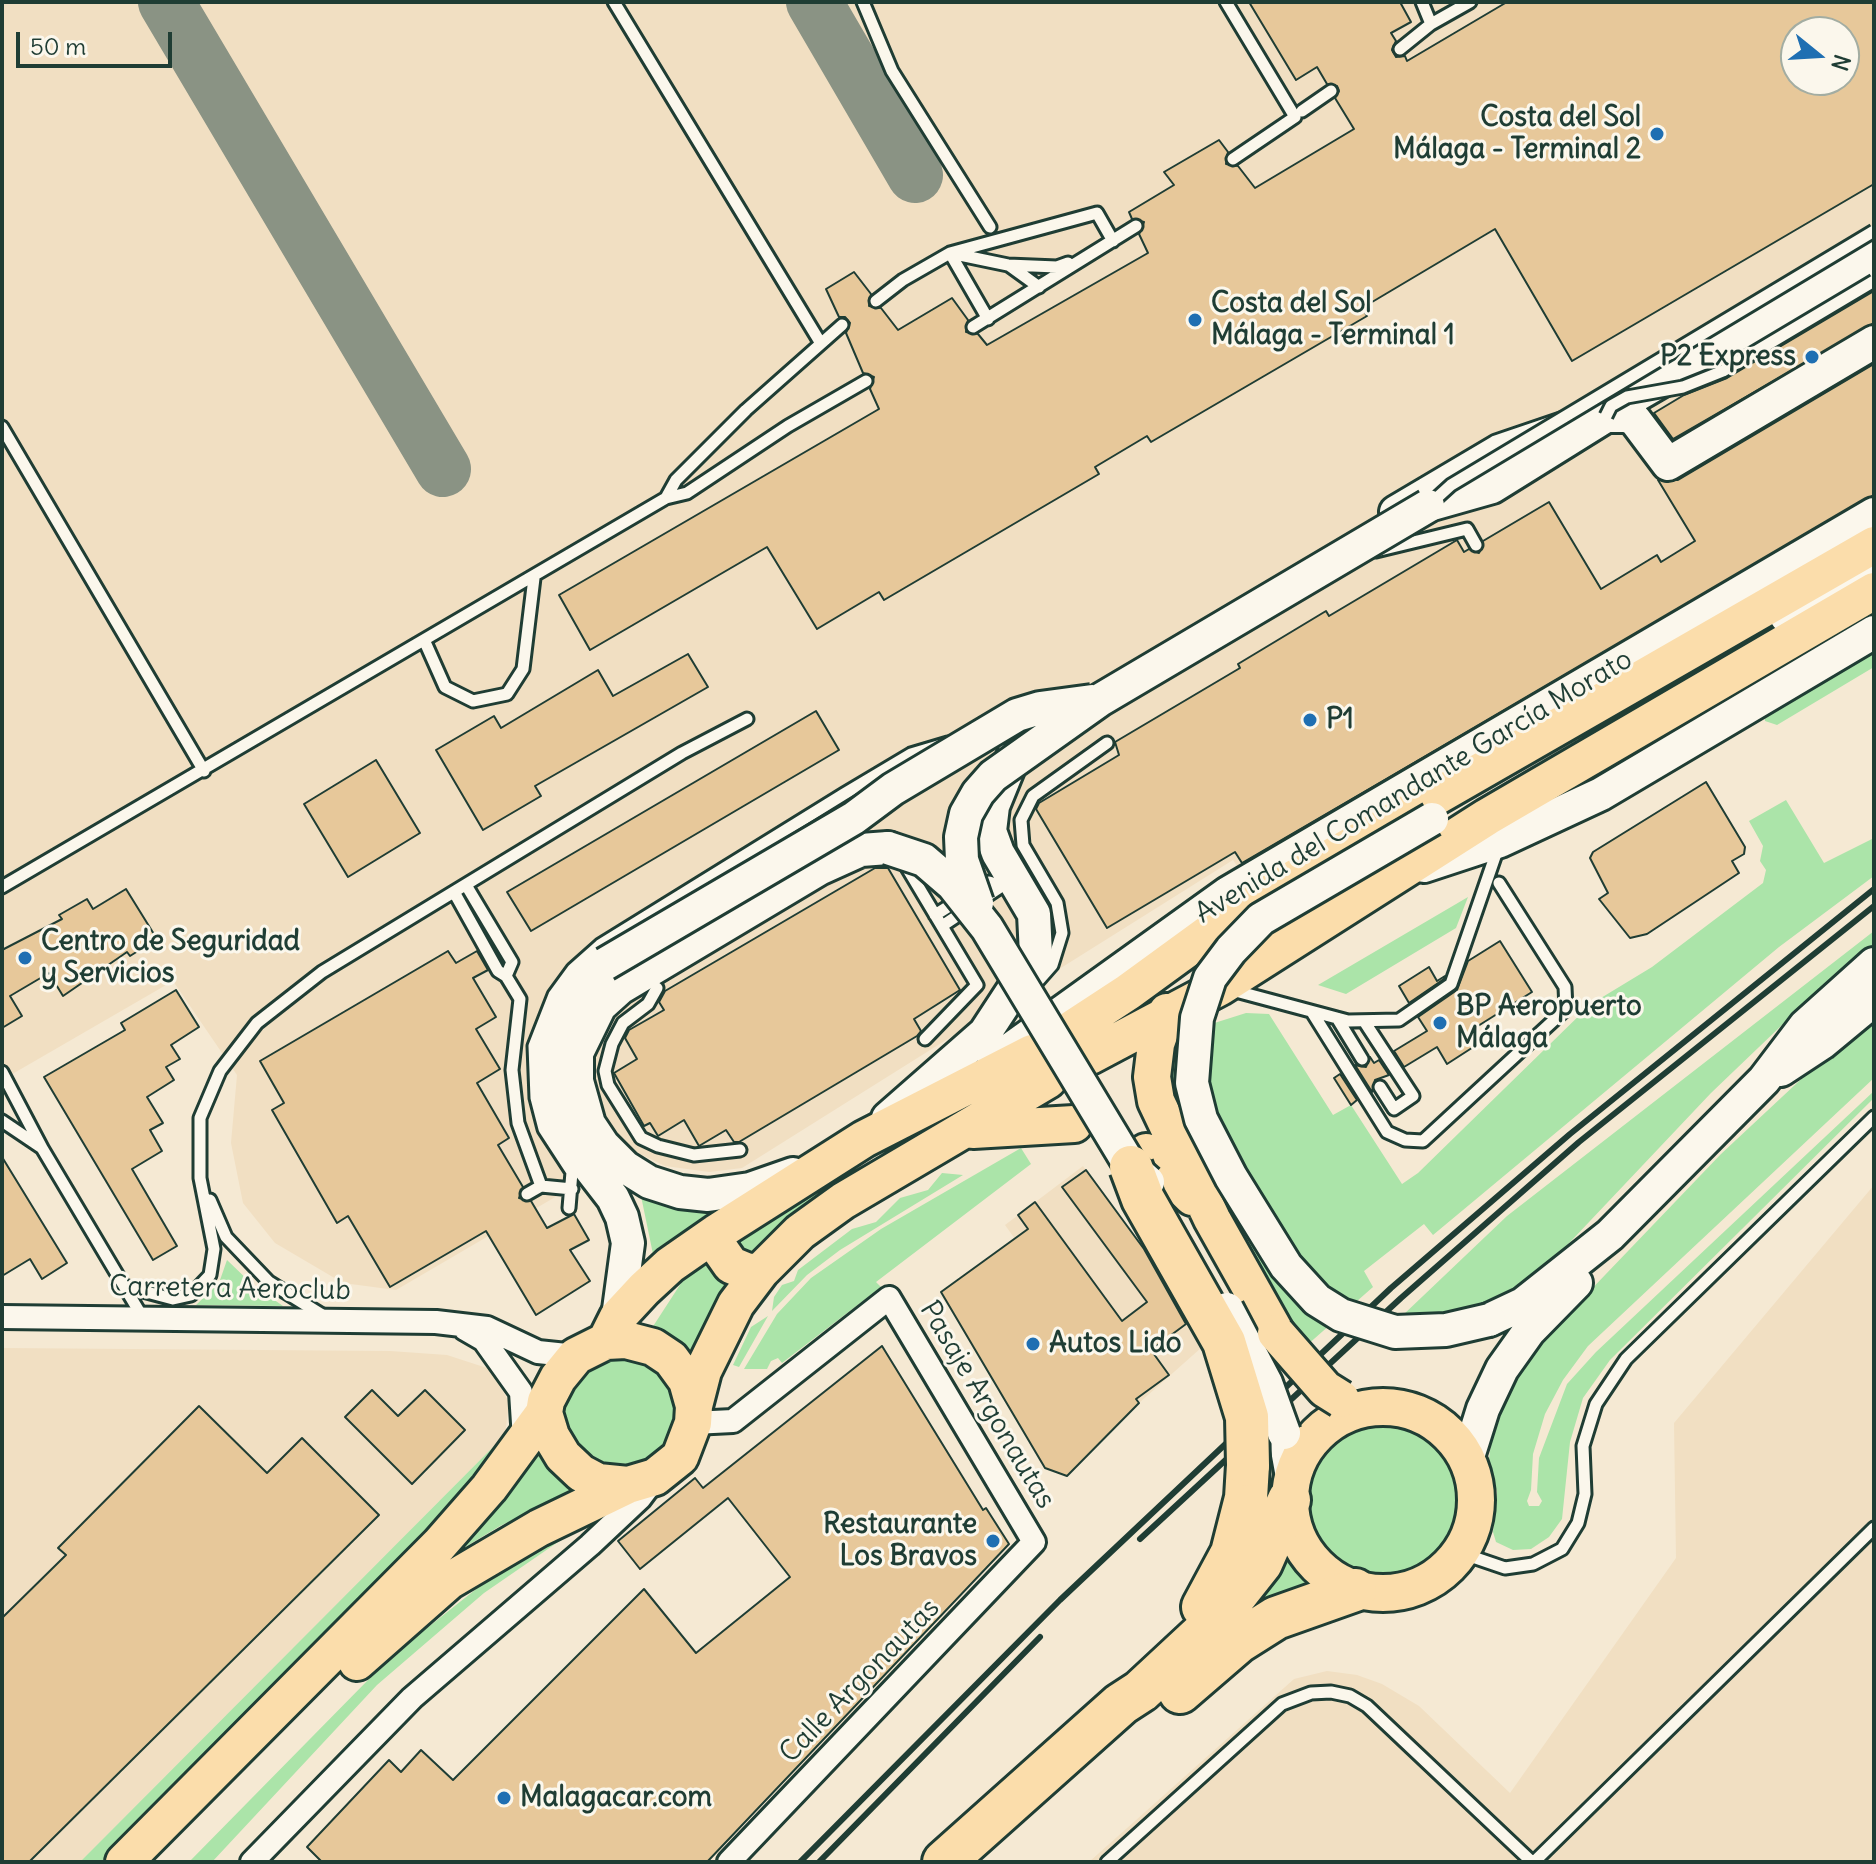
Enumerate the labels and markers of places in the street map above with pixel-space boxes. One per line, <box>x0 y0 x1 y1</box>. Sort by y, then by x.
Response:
place label: Costa del Sol Málaga - Terminal 2 <box>1393 101 1641 167</box>
marker: Costa del Sol Málaga - Terminal 2 <box>1648 125 1666 143</box>
place label: Costa del Sol Málaga - Terminal 1 <box>1211 287 1455 353</box>
marker: Costa del Sol Málaga - Terminal 1 <box>1186 311 1204 329</box>
place label: P2 Express <box>1660 340 1796 374</box>
marker: P2 Express <box>1803 348 1821 366</box>
place label: P1 <box>1326 703 1354 737</box>
marker: P1 <box>1301 711 1319 729</box>
place label: Centro de Seguridad y Servicios <box>41 925 300 991</box>
marker: Centro de Seguridad y Servicios <box>16 949 34 967</box>
place label: BP Aeropuerto Málaga <box>1456 990 1642 1056</box>
marker: BP Aeropuerto Málaga <box>1431 1014 1449 1032</box>
place label: Autos Lido <box>1049 1327 1182 1361</box>
marker: Autos Lido <box>1024 1335 1042 1353</box>
place label: Restaurante Los Bravos <box>823 1508 977 1574</box>
marker: Restaurante Los Bravos <box>984 1532 1002 1550</box>
place label: Malagacar.com <box>520 1781 712 1815</box>
marker: Malagacar.com <box>495 1789 513 1807</box>

